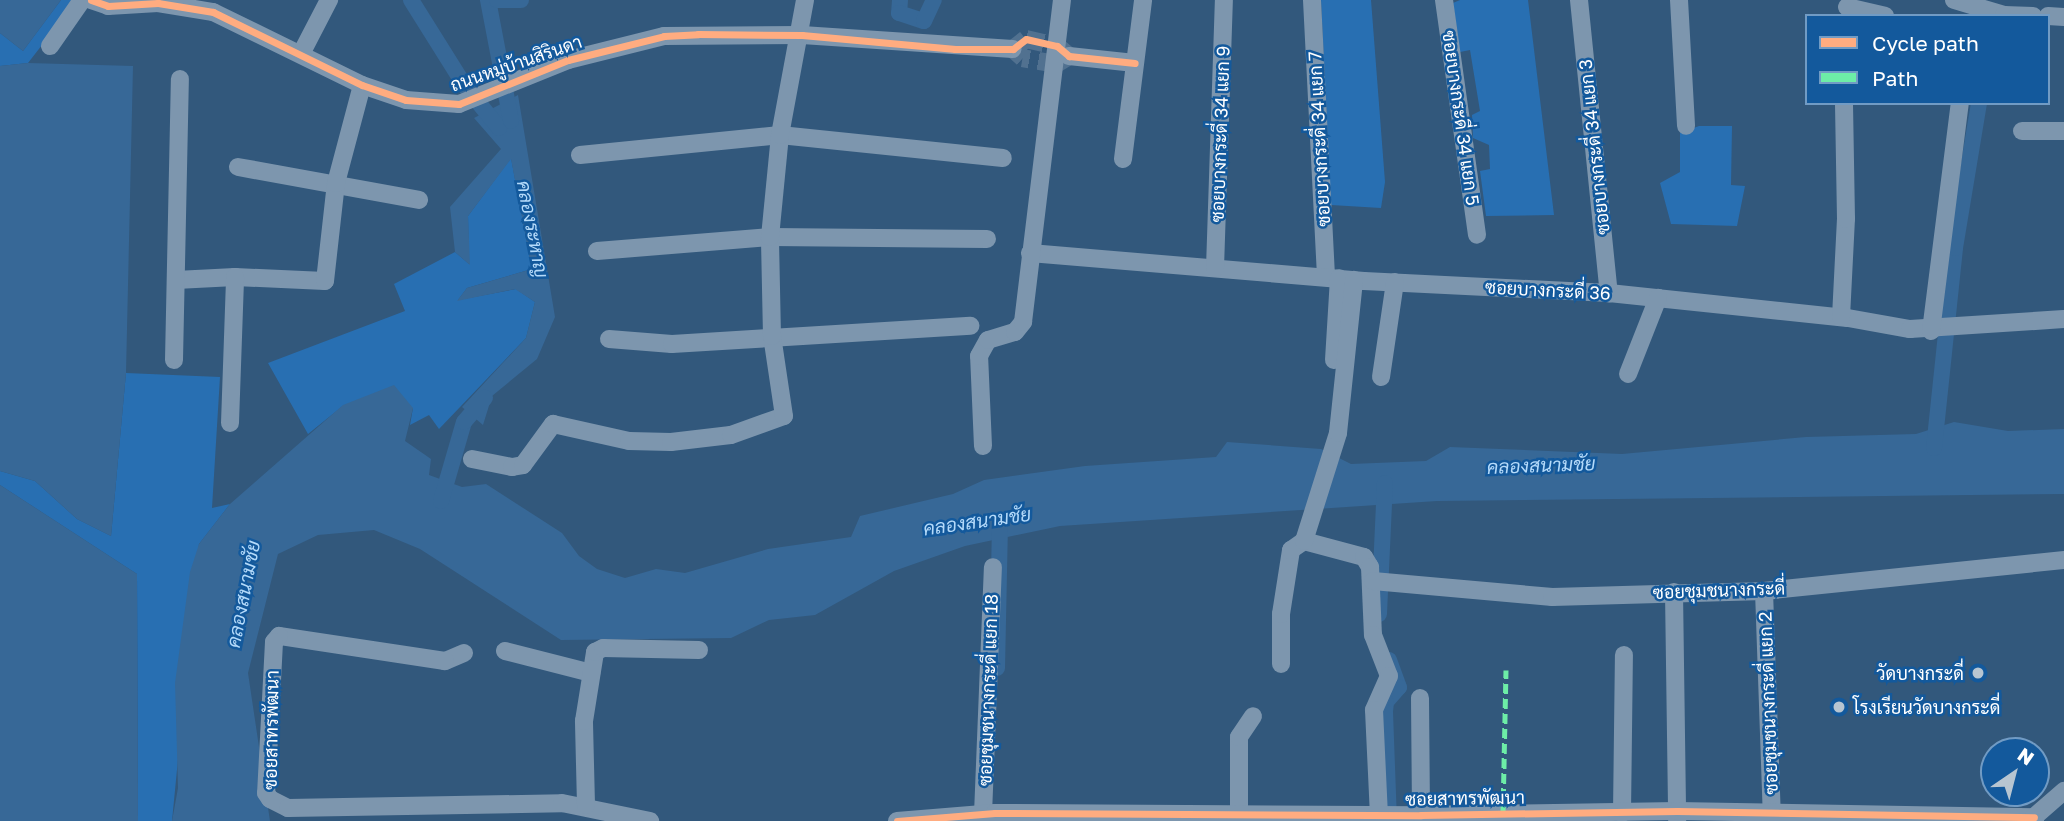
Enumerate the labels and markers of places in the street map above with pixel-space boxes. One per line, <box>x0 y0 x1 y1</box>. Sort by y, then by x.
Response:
place label: วัดบางกระดี่ <box>1876 662 1964 684</box>
marker: วัดบางกระดี่ <box>1970 665 1986 681</box>
place label: โรงเรียนวัดบางกระดี่ <box>1853 696 2000 718</box>
marker: โรงเรียนวัดบางกระดี่ <box>1831 699 1847 715</box>

